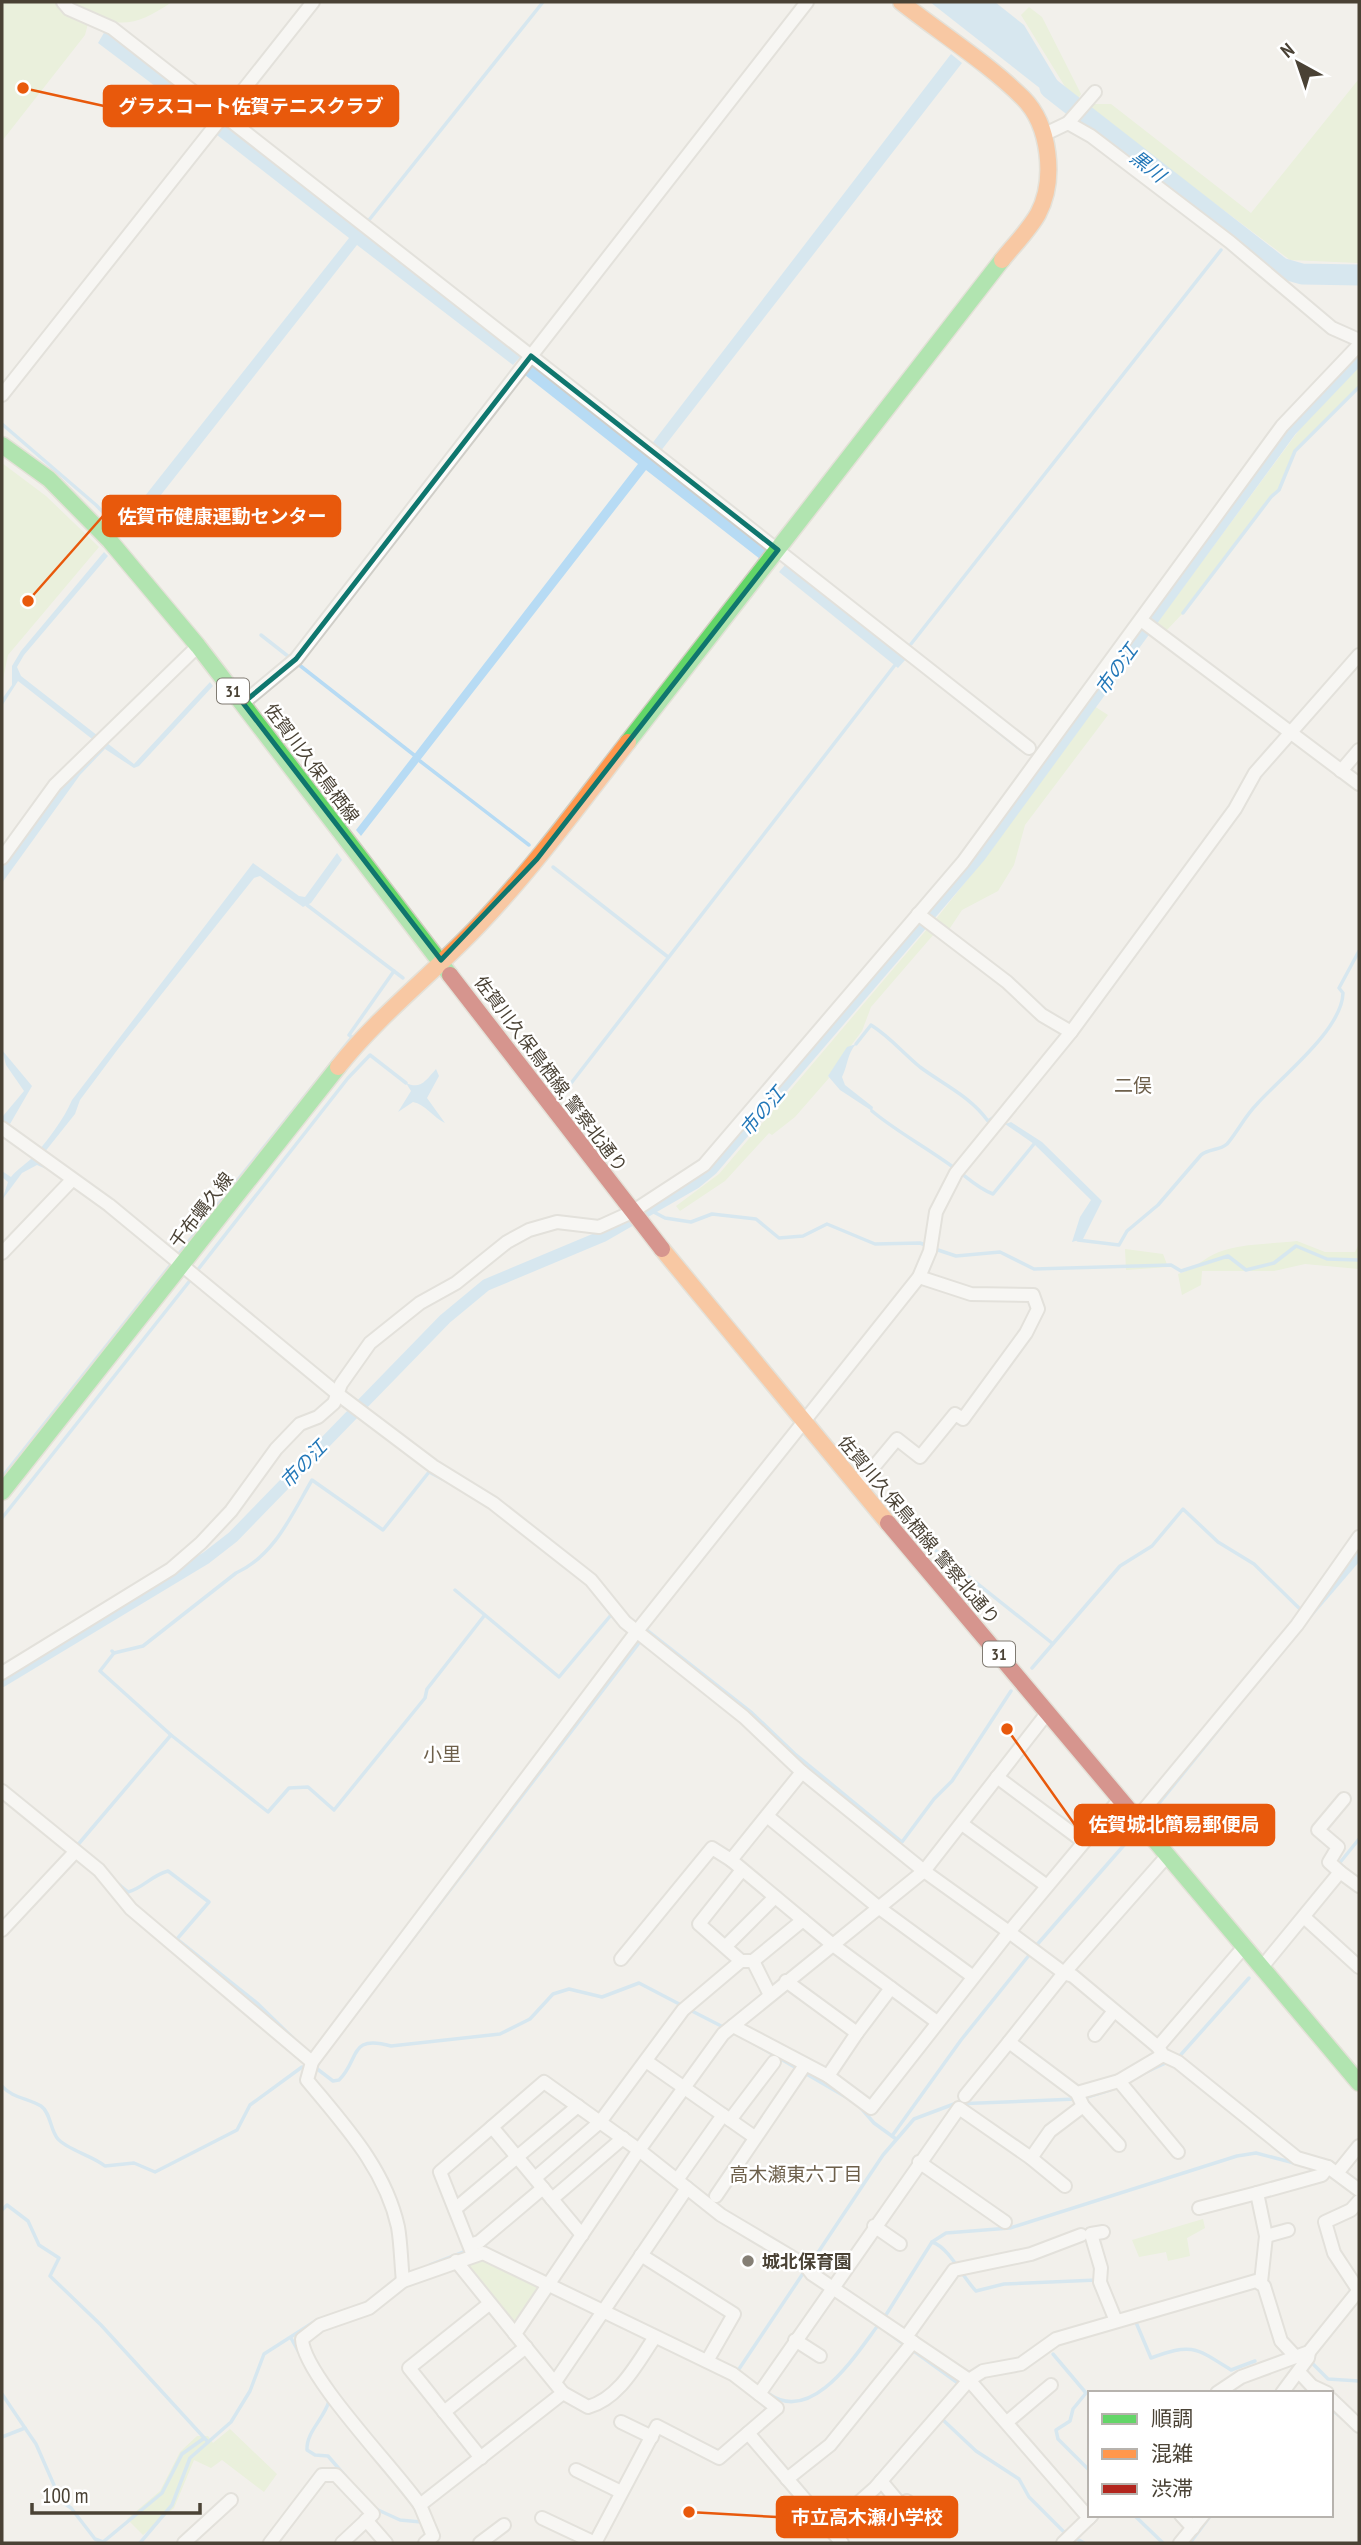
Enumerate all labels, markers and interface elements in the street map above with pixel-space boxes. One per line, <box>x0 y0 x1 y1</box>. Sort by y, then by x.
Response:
north arrow <box>1263 28 1333 98</box>
text: N <box>1275 37 1299 62</box>
callout: グラスコート佐賀テニスクラブ <box>104 86 398 126</box>
text: グラスコート佐賀テニスクラブ <box>118 94 384 118</box>
water label: 黒川 <box>1126 145 1172 188</box>
callout: 佐賀市健康運動センター <box>103 496 340 536</box>
text: 佐賀市健康運動センター <box>117 504 327 528</box>
water label: 市の江 <box>1090 637 1144 699</box>
road number: 31 <box>217 678 249 704</box>
street label: 佐賀川久保鳥栖線 <box>259 699 365 827</box>
street label: 佐賀川久保鳥栖線, 警察北通り <box>470 971 632 1177</box>
district label: 二俣 <box>1114 1073 1152 1097</box>
water label: 市の江 <box>734 1080 791 1141</box>
street label: 千布蠣久線 <box>164 1167 238 1253</box>
street label: 佐賀川久保鳥栖線, 警察北通り <box>833 1431 1005 1629</box>
water label: 市の江 <box>275 1434 333 1493</box>
road number: 31 <box>983 1642 1015 1666</box>
district label: 小里 <box>423 1742 461 1766</box>
callout: 佐賀城北簡易郵便局 <box>1075 1805 1274 1845</box>
text: 佐賀城北簡易郵便局 <box>1088 1812 1260 1836</box>
district label: 高木瀬東六丁目 <box>729 2162 863 2186</box>
place label: 城北保育園 <box>762 2250 852 2273</box>
marker: 城北保育園 <box>740 2253 756 2269</box>
legend <box>1088 2391 1333 2517</box>
text: 順調 <box>1151 2405 1193 2432</box>
text: 混雑 <box>1151 2440 1193 2467</box>
scale bar <box>32 2472 200 2516</box>
text: 渋滞 <box>1151 2475 1193 2502</box>
text: 100 m <box>42 2482 88 2509</box>
callout: 市立高木瀬小学校 <box>777 2497 957 2537</box>
text: 市立高木瀬小学校 <box>791 2505 943 2529</box>

